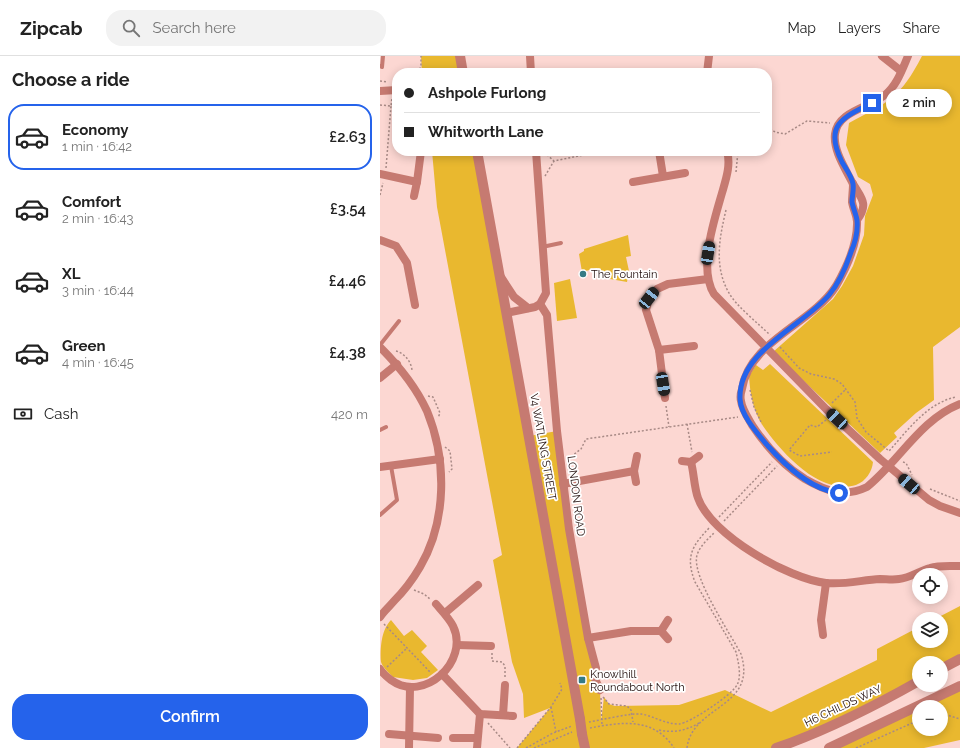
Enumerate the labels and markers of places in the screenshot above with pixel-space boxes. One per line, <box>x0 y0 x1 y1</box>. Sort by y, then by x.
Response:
place label: The Fountain <box>591 268 657 281</box>
marker: The Fountain <box>578 269 588 279</box>
place label: Knowlhill Roundabout North <box>590 668 685 694</box>
marker: Knowlhill Roundabout North <box>577 675 587 685</box>

